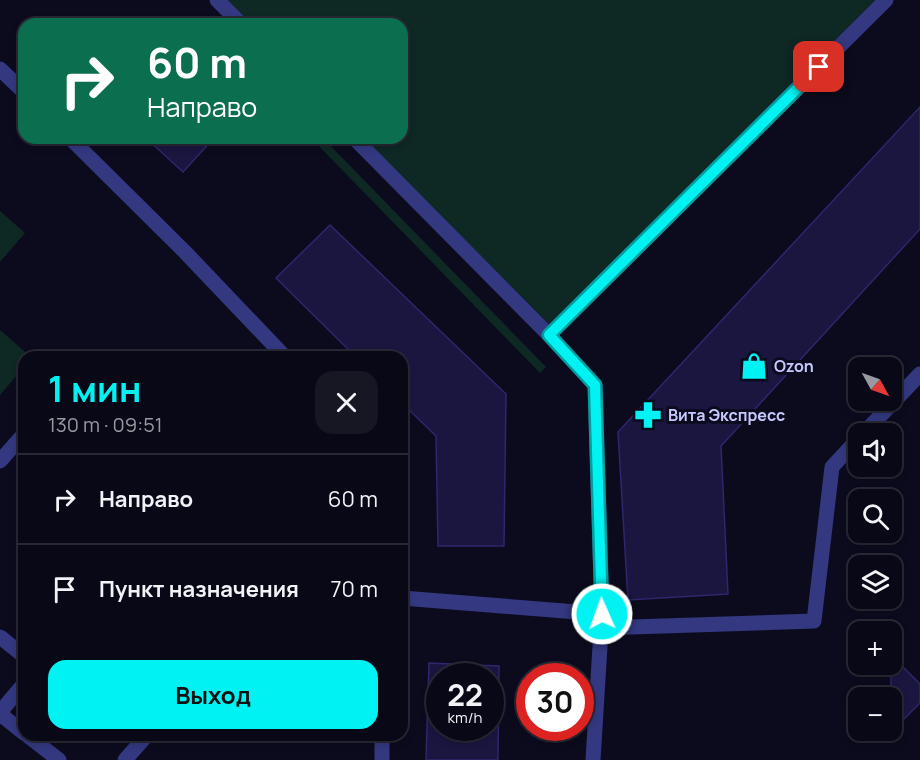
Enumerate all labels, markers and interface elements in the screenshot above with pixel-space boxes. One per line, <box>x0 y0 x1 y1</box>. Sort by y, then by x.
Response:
text: 60 m <box>147 33 247 91</box>
pin <box>793 41 844 92</box>
icon: right <box>48 42 126 120</box>
icon: arrive <box>802 50 835 83</box>
text: Направо <box>147 88 257 125</box>
shop icon: Ozon <box>739 351 769 381</box>
place label: Ozon <box>774 355 814 377</box>
north arrow <box>848 357 902 411</box>
map controls <box>848 357 902 741</box>
text: 1 мин <box>48 364 141 413</box>
button: close <box>315 371 378 434</box>
pharmacy icon: Вита Экспресс <box>633 400 663 430</box>
place label: Вита Экспресс <box>668 404 785 426</box>
text: 130 m · 09:51 <box>48 411 163 438</box>
button: sound <box>848 423 902 477</box>
icon: right <box>48 483 81 516</box>
text: Направо <box>99 484 193 514</box>
text: 60 m <box>328 484 378 514</box>
button: search <box>848 489 902 543</box>
button: layers <box>848 555 902 609</box>
icon: arrive <box>48 573 81 606</box>
text: Пункт назначения <box>99 574 299 604</box>
text: 70 m <box>330 574 378 604</box>
position arrow <box>570 582 634 646</box>
button: + <box>848 621 902 675</box>
button: Выход <box>48 660 378 729</box>
speed limit sign: 30 <box>516 663 594 741</box>
text: 22 <box>447 674 483 715</box>
button: − <box>848 687 902 741</box>
text: km/h <box>448 707 482 728</box>

